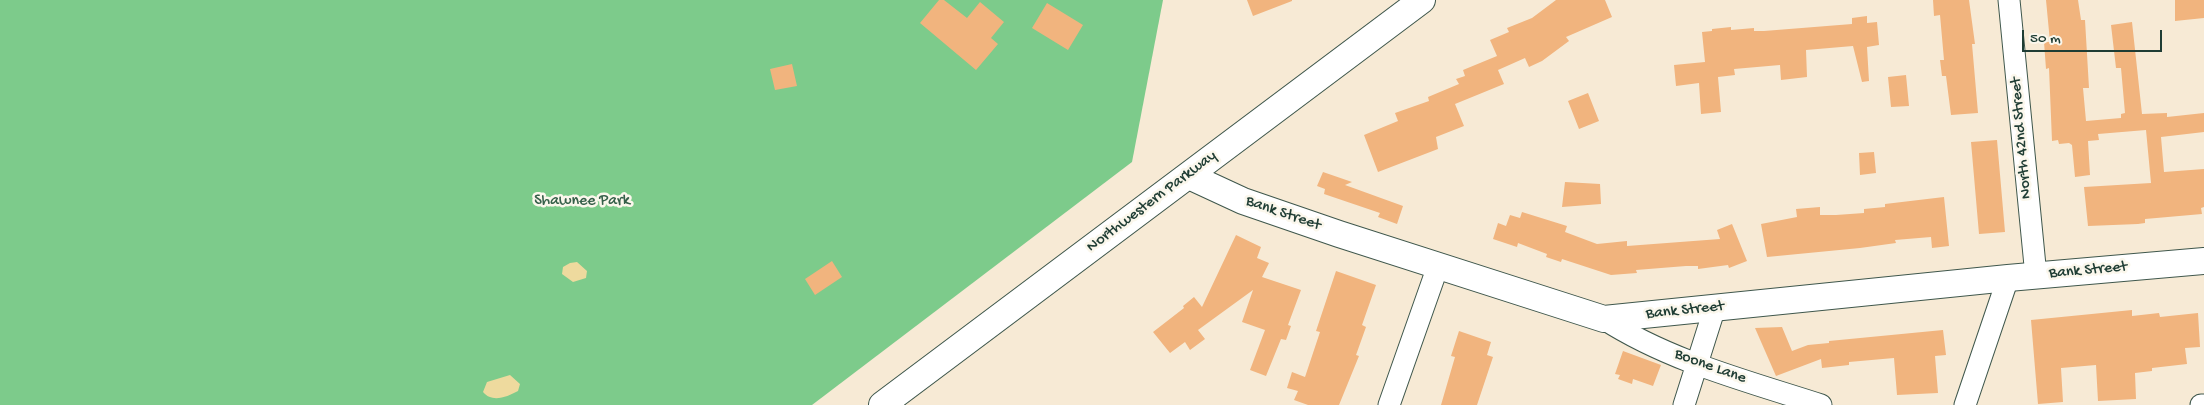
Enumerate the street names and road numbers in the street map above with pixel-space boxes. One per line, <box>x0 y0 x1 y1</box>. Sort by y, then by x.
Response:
street label: North 42nd Street <box>2007 76 2037 200</box>
street label: Northwestern Parkway <box>1083 147 1221 257</box>
street label: Bank Street <box>1243 192 1323 236</box>
street label: Bank Street <box>2048 258 2128 284</box>
street label: Bank Street <box>1645 297 1725 325</box>
street label: Boone Lane <box>1671 345 1749 389</box>

